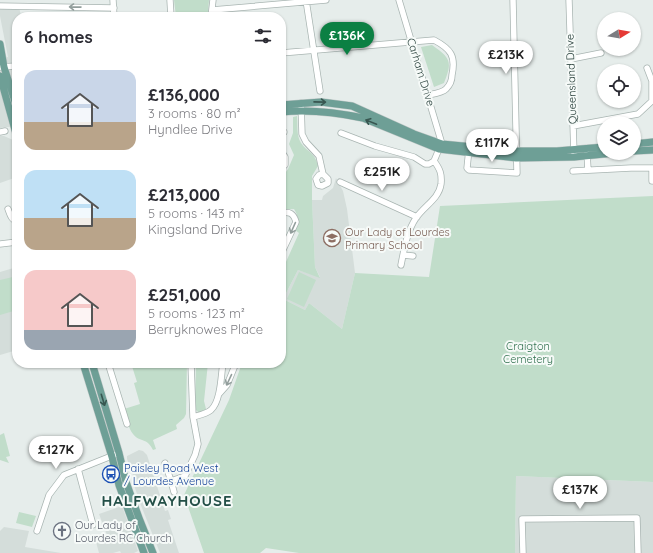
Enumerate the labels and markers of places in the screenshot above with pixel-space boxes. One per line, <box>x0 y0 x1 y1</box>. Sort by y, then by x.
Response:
pin: £136K <box>319 22 375 56</box>
pin: £213K <box>478 41 534 75</box>
pin: £117K <box>464 129 520 163</box>
pin: £251K <box>354 158 410 192</box>
place label: Our Lady of Lourdes Primary School <box>345 225 450 252</box>
school or university icon: Our Lady of Lourdes Primary School <box>322 228 342 248</box>
pin: £127K <box>28 436 84 470</box>
place label: Paisley Road West / Lourdes Avenue <box>124 461 219 488</box>
bus stop icon: Paisley Road West / Lourdes Avenue <box>101 464 121 484</box>
pin: £137K <box>552 476 608 510</box>
place label: Our Lady of Lourdes RC Church <box>75 518 172 545</box>
church icon: Our Lady of Lourdes RC Church <box>52 521 72 541</box>

